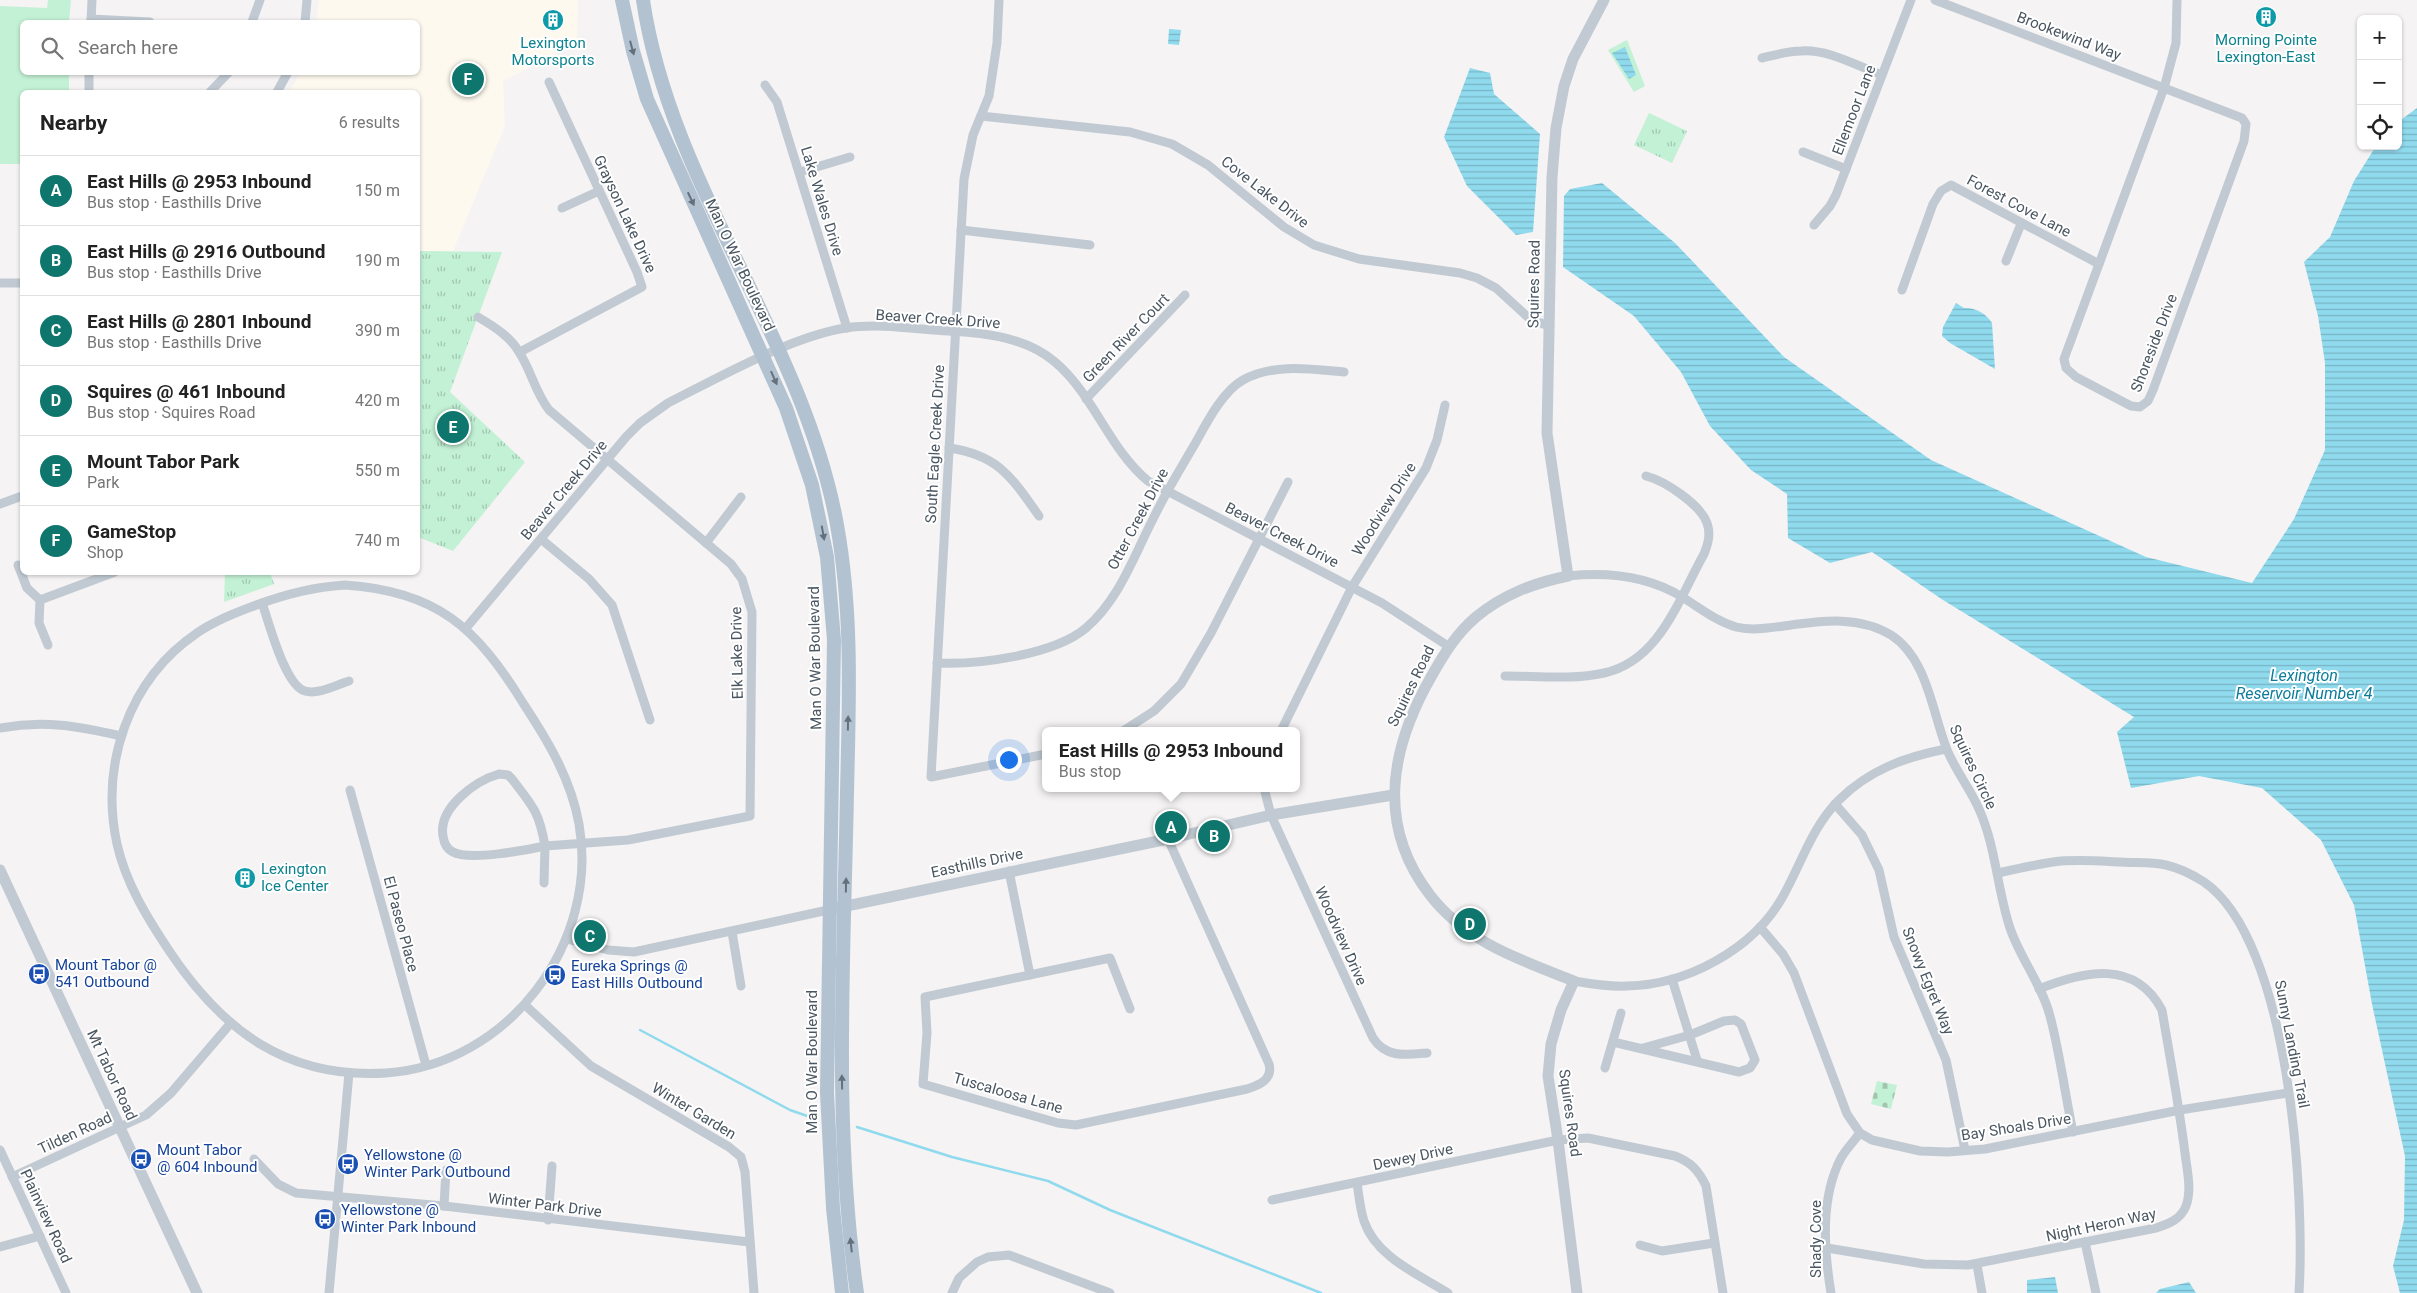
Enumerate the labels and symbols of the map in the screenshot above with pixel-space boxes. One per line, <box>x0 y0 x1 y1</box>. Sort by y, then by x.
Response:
building icon: Morning Pointe Lexington-East <box>2254 5 2278 29</box>
building icon: Lexington Motorsports <box>541 8 565 32</box>
street label: Brookewind Way <box>2014 8 2124 64</box>
place label: Morning Pointe Lexington-East <box>2215 31 2317 66</box>
place label: Lexington Motorsports <box>512 34 594 69</box>
one-way arrow <box>628 40 636 55</box>
pin: F <box>452 60 484 98</box>
street label: Ellemoor Lane <box>1829 62 1879 158</box>
street label: Lake Wales Drive <box>797 144 847 258</box>
street label: Grayson Lake Drive <box>590 152 660 276</box>
street label: Cove Lake Drive <box>1218 152 1312 232</box>
street label: Forest Cove Lane <box>1964 171 2074 241</box>
one-way arrow <box>687 192 695 206</box>
street label: Man O War Boulevard <box>701 196 779 334</box>
street label: Squires Road <box>1524 240 1544 328</box>
street label: Green River Court <box>1079 290 1173 386</box>
street label: Shoreside Drive <box>2127 291 2181 395</box>
street label: Beaver Creek Drive <box>875 306 1001 332</box>
street label: South Eagle Creek Drive <box>922 364 948 524</box>
one-way arrow <box>771 371 779 385</box>
pin: E <box>437 408 469 446</box>
street label: Beaver Creek Drive <box>517 436 611 544</box>
street label: Woodview Drive <box>1348 459 1420 559</box>
street label: Otter Creek Drive <box>1104 465 1172 573</box>
street label: Beaver Creek Drive <box>1222 499 1342 571</box>
one-way arrow <box>819 525 827 541</box>
street label: Man O War Boulevard <box>805 586 825 730</box>
street label: Elk Lake Drive <box>727 607 747 699</box>
street label: Squires Road <box>1384 642 1438 730</box>
water label: Lexington Reservoir Number 4 <box>2236 666 2373 703</box>
one-way arrow <box>845 714 853 730</box>
street label: Squires Circle <box>1946 722 2001 812</box>
your location <box>996 747 1022 773</box>
pin: A <box>1155 808 1187 846</box>
pin: B <box>1198 817 1230 855</box>
street label: Easthills Drive <box>929 844 1025 882</box>
place label: Lexington Ice Center <box>261 860 329 895</box>
building icon: Lexington Ice Center <box>233 866 257 890</box>
street label: El Paseo Place <box>380 874 422 974</box>
one-way arrow <box>842 877 850 893</box>
street label: Woodview Drive <box>1311 884 1371 988</box>
pin: D <box>1454 905 1486 943</box>
pin: C <box>574 917 606 955</box>
street label: Snowy Egret Way <box>1898 925 1958 1037</box>
place label: Mount Tabor @ 541 Outbound <box>55 956 157 991</box>
place label: Eureka Springs @ East Hills Outbound <box>571 957 703 992</box>
bus stop icon: Mount Tabor @ 541 Outbound <box>27 962 51 986</box>
bus stop icon: Eureka Springs @ East Hills Outbound <box>543 963 567 987</box>
street label: Sunny Landing Trail <box>2271 978 2313 1110</box>
street label: Man O War Boulevard <box>803 990 821 1134</box>
street label: Mt Tabor Road <box>83 1027 141 1123</box>
street label: Squires Road <box>1555 1068 1585 1158</box>
street label: Tuscaloosa Lane <box>951 1069 1065 1117</box>
one-way arrow <box>838 1074 846 1090</box>
street label: Winter Garden <box>649 1079 739 1143</box>
street label: Tilden Road <box>35 1108 115 1158</box>
street label: Bay Shoals Drive <box>1960 1109 2072 1145</box>
street label: Dewey Drive <box>1371 1140 1455 1174</box>
place label: Mount Tabor @ 604 Inbound <box>157 1141 258 1176</box>
place label: Yellowstone @ Winter Park Outbound <box>364 1146 510 1181</box>
bus stop icon: Mount Tabor @ 604 Inbound <box>129 1147 153 1171</box>
bus stop icon: Yellowstone @ Winter Park Outbound <box>336 1152 360 1176</box>
street label: Plainview Road <box>16 1166 76 1266</box>
street label: Winter Park Drive <box>487 1189 603 1221</box>
street label: Shady Cove <box>1807 1200 1825 1278</box>
place label: Yellowstone @ Winter Park Inbound <box>341 1201 476 1236</box>
street label: Night Heron Way <box>2044 1205 2158 1245</box>
bus stop icon: Yellowstone @ Winter Park Inbound <box>313 1207 337 1231</box>
one-way arrow <box>847 1236 855 1252</box>

